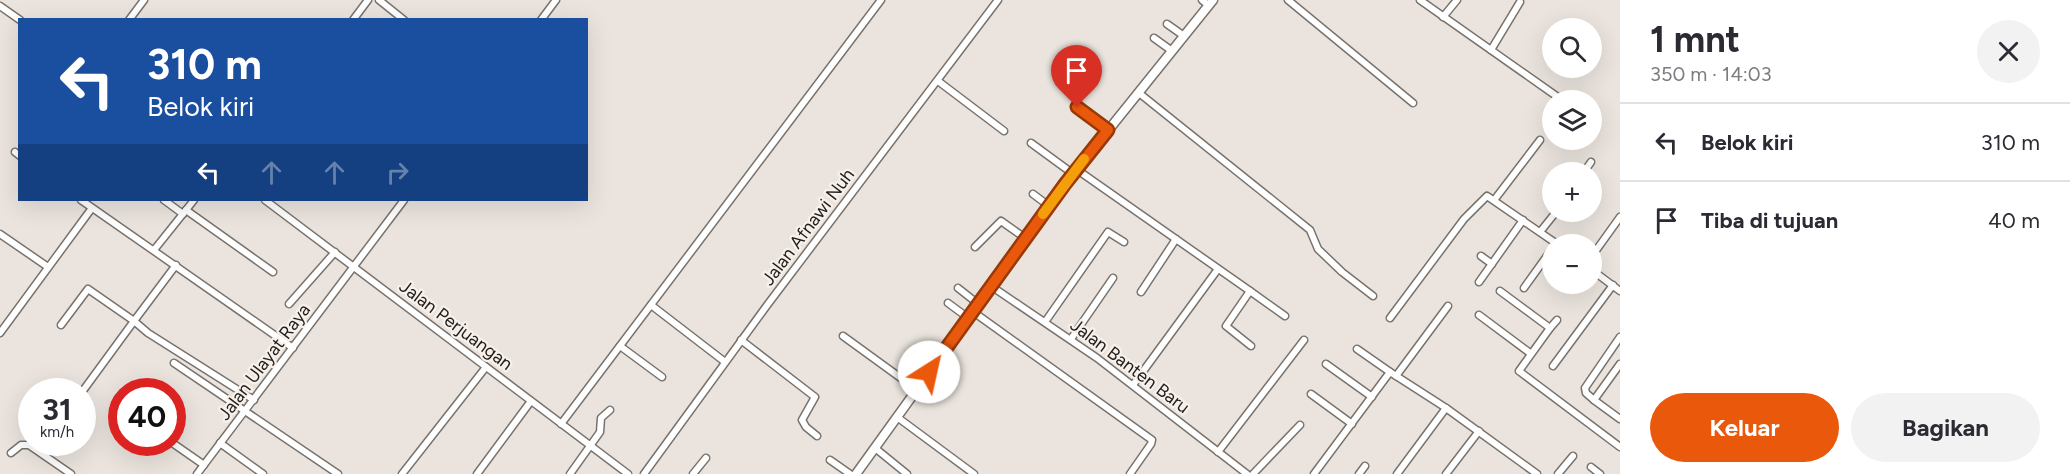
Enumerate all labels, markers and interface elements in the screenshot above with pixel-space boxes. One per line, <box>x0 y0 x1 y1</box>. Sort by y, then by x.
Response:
map controls <box>1542 18 1602 294</box>
button: search <box>1542 18 1602 78</box>
text: 1 mnt <box>1650 18 1740 61</box>
button: close <box>1977 20 2040 83</box>
text: 310 m <box>147 39 262 90</box>
icon: left <box>48 42 126 120</box>
pin <box>1051 45 1102 107</box>
icon: arrive <box>1060 54 1093 87</box>
text: 350 m · 14:03 <box>1650 62 1772 86</box>
text: Belok kiri <box>147 90 254 123</box>
button: layers <box>1542 90 1602 150</box>
icon: left <box>1650 126 1683 159</box>
text: Belok kiri <box>1701 129 1794 156</box>
text: 310 m <box>1981 129 2040 156</box>
icon: left <box>192 156 225 189</box>
icon: ahead <box>255 156 288 189</box>
icon: ahead <box>318 156 351 189</box>
icon: right <box>381 156 414 189</box>
button: + <box>1542 162 1602 222</box>
street label: Jalan Afnawi Nuh <box>757 164 859 290</box>
icon: arrive <box>1650 204 1683 237</box>
text: Tiba di tujuan <box>1701 207 1838 234</box>
text: 40 m <box>1988 207 2040 234</box>
button: − <box>1542 234 1602 294</box>
street label: Jalan Perjuangan <box>395 275 517 375</box>
street label: Jalan Ulayat Raya <box>213 299 315 425</box>
street label: Jalan Banten Baru <box>1066 314 1194 418</box>
position arrow <box>897 340 961 404</box>
speed limit sign: 40 <box>108 378 186 456</box>
text: 31 <box>42 391 72 428</box>
button: Keluar <box>1650 393 1839 462</box>
button: Bagikan <box>1851 393 2040 462</box>
text: km/h <box>40 423 74 441</box>

